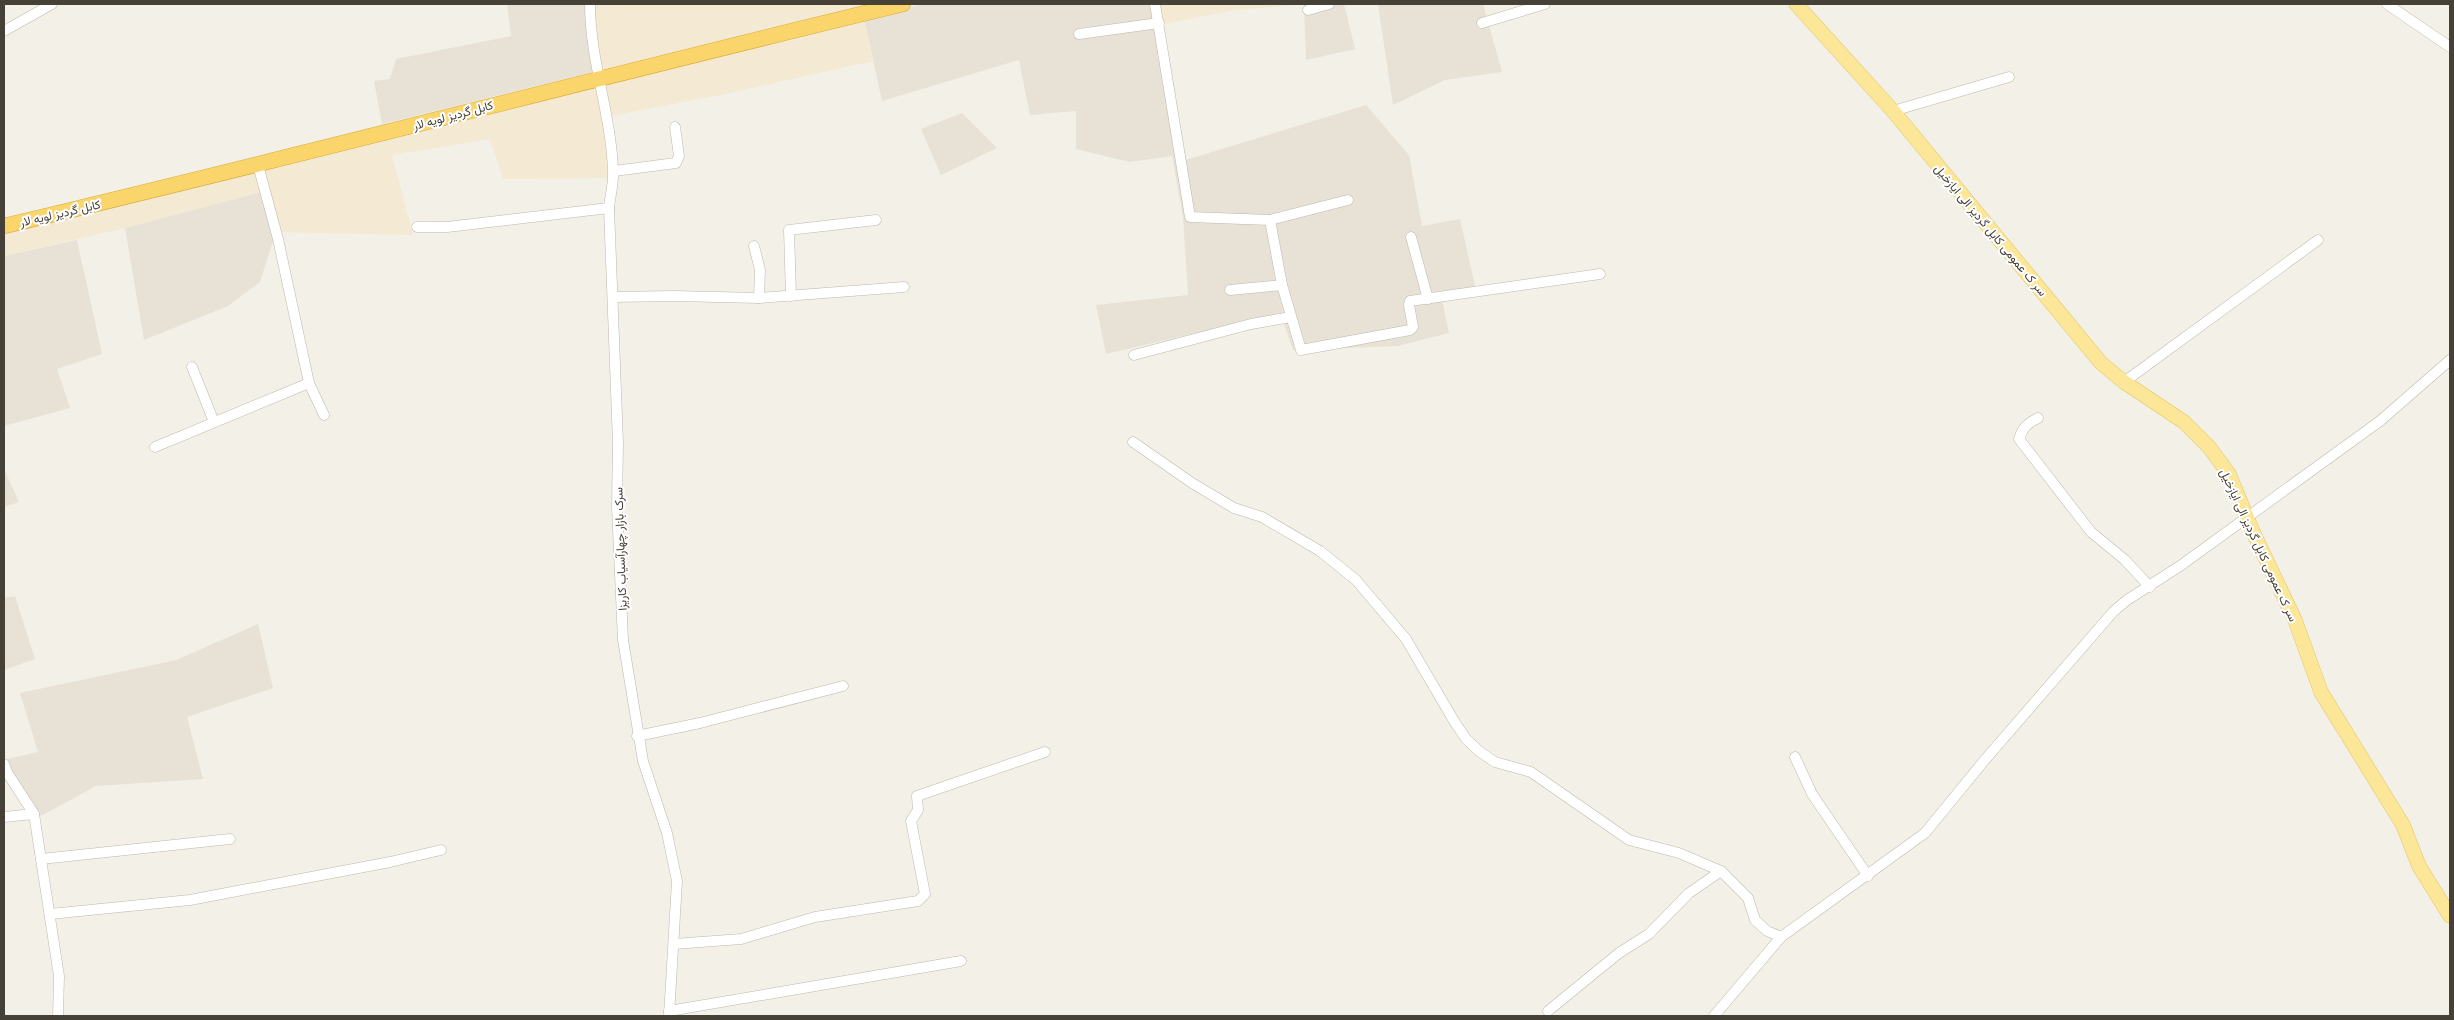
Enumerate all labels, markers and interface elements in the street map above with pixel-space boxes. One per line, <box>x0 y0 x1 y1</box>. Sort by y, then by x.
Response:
street label: کابل گردیز لویه لار <box>410 97 495 134</box>
street label: سر ک عمومی کابل گردیز الی ایازخیل <box>1931 161 2050 300</box>
street label: کابل گردیز لویه لار <box>17 196 102 231</box>
street label: سر ک عمومی کابل گردیز الی ایازخیل <box>2216 466 2301 624</box>
street label: سرک بازار چهارآسیاب کاریزا <box>610 487 631 611</box>

